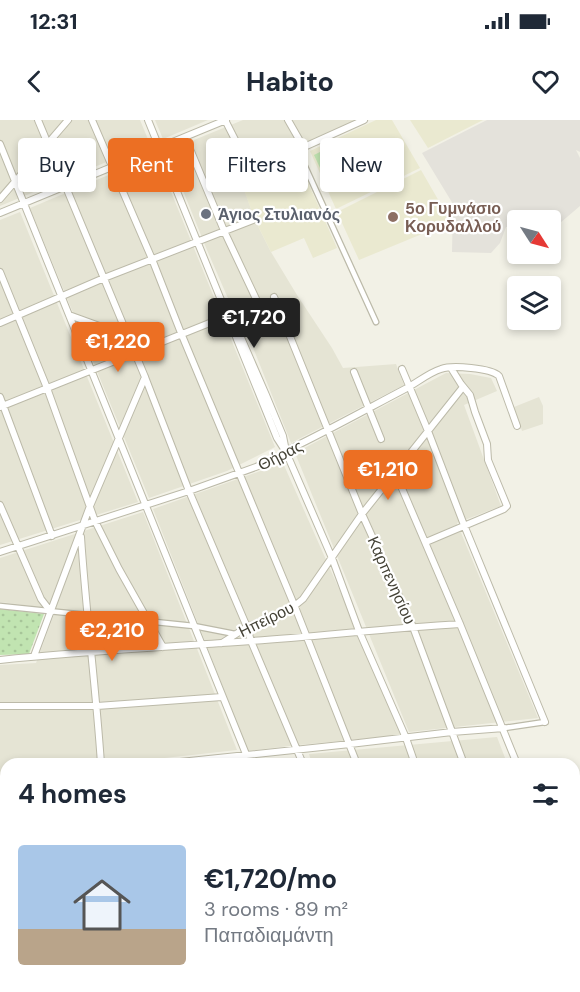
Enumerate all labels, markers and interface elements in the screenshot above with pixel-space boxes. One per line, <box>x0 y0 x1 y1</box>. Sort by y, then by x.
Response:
text: 12:31 <box>30 7 77 36</box>
text: Habito <box>246 64 334 99</box>
icon: back <box>18 65 51 98</box>
icon: heart <box>529 65 562 98</box>
chip: Buy <box>18 138 96 192</box>
chip: Rent <box>108 138 194 192</box>
chip: Filters <box>206 138 308 192</box>
chip: New <box>320 138 404 192</box>
place label: 5ο Γυμνάσιο Κορυδαλλού <box>405 198 501 237</box>
place label: Άγιος Στυλιανός <box>218 204 340 225</box>
marker: Άγιος Στυλιανός <box>199 207 213 221</box>
marker: 5ο Γυμνάσιο Κορυδαλλού <box>386 210 400 224</box>
north arrow <box>507 210 561 264</box>
map controls <box>507 210 561 330</box>
button: layers <box>507 276 561 330</box>
pin: €1,720 <box>205 298 303 349</box>
text: €1,720 <box>222 304 286 330</box>
pin: €1,220 <box>69 322 167 373</box>
text: €1,220 <box>85 328 151 354</box>
street label: Θήρας <box>254 435 306 476</box>
pin: €1,210 <box>339 450 437 501</box>
text: €1,210 <box>358 456 418 482</box>
street label: Καρπενησίου <box>363 533 420 628</box>
street label: Ηπείρου <box>235 597 297 642</box>
pin: €2,210 <box>63 611 161 662</box>
text: €2,210 <box>79 617 145 643</box>
text: 4 homes <box>18 777 127 811</box>
icon: filters <box>529 778 562 811</box>
text: €1,720/mo <box>204 862 337 896</box>
icon: home <box>66 869 138 941</box>
text: 3 rooms · 89 m² <box>204 896 348 922</box>
text: Παπαδιαμάντη <box>204 922 334 948</box>

